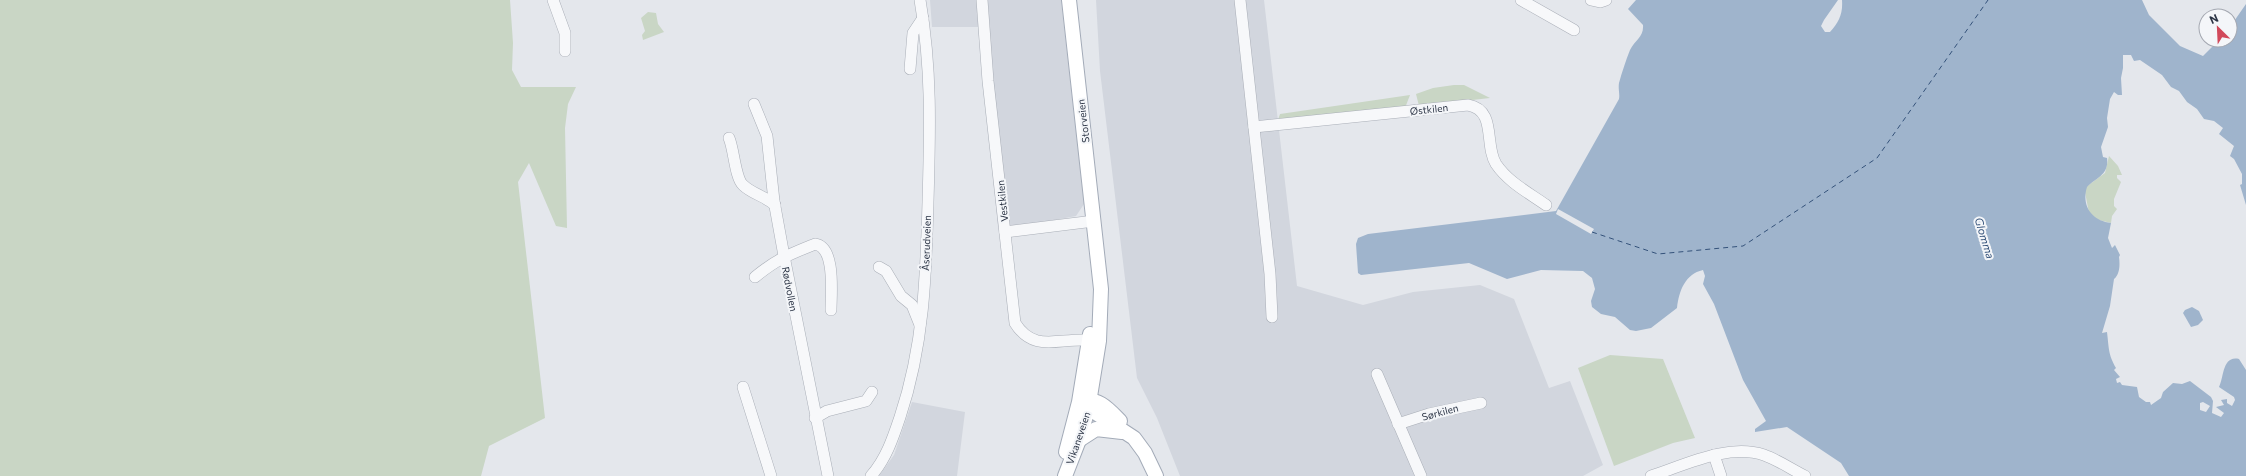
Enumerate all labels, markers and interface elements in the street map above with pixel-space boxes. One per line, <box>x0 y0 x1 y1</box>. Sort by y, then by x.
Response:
north arrow <box>2198 8 2238 48</box>
text: N <box>2207 11 2220 26</box>
street label: Storveien <box>1074 99 1092 143</box>
street label: Østkilen <box>1409 101 1449 117</box>
street label: Vestkilen <box>994 180 1010 222</box>
street label: Åserudveien <box>919 215 933 271</box>
water label: Glomma <box>1973 216 1997 260</box>
street label: Rødvollen <box>780 266 800 312</box>
street label: Sørkilen <box>1420 401 1460 423</box>
street label: Vikaneveien <box>1063 410 1093 466</box>

